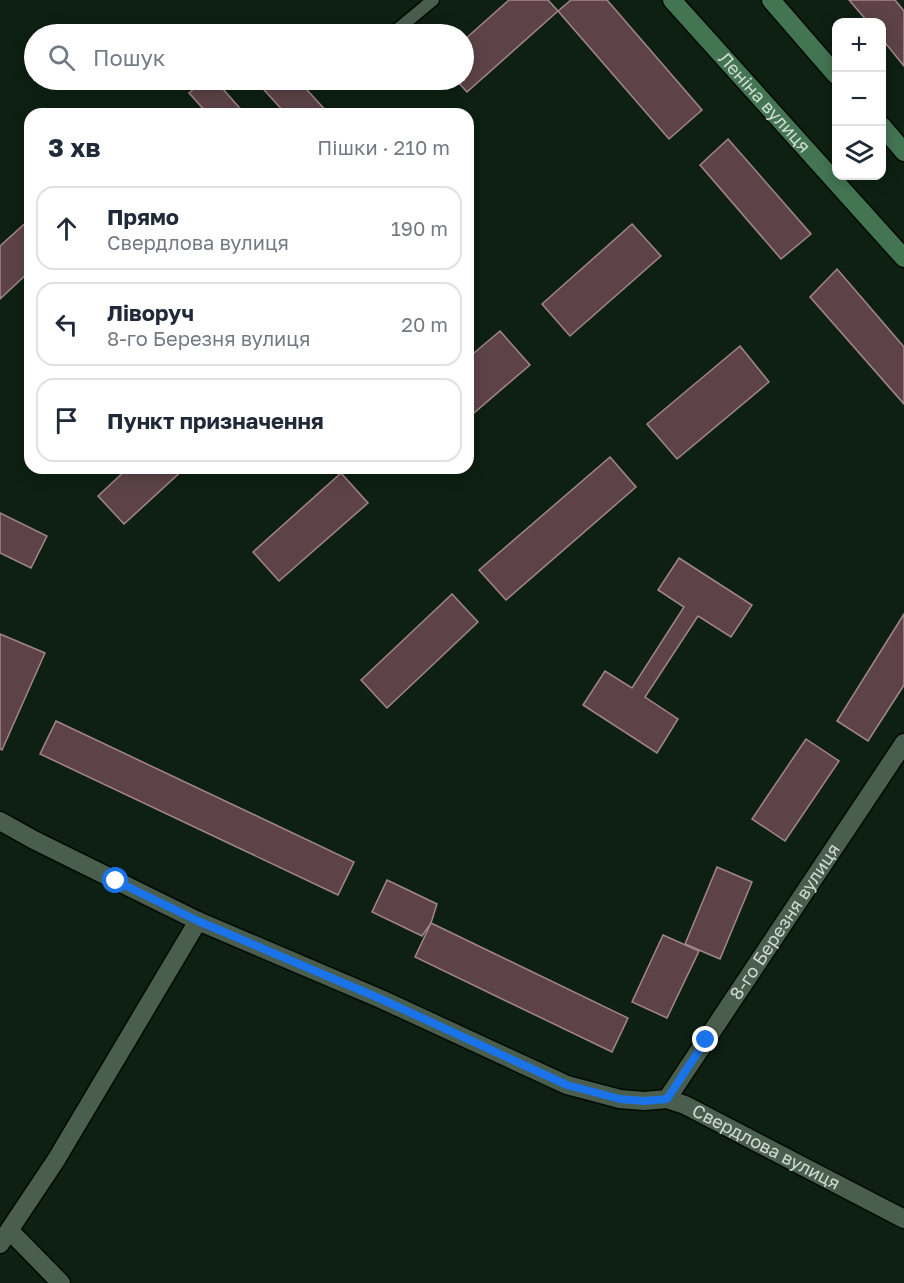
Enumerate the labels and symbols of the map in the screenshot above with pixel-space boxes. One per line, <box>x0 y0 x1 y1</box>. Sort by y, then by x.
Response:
street label: Леніна вулиця <box>714 47 816 157</box>
street label: 8-го Березня вулиця <box>724 839 844 1003</box>
route start <box>102 867 128 893</box>
route end <box>692 1026 718 1052</box>
street label: Свердлова вулиця <box>689 1099 844 1194</box>

